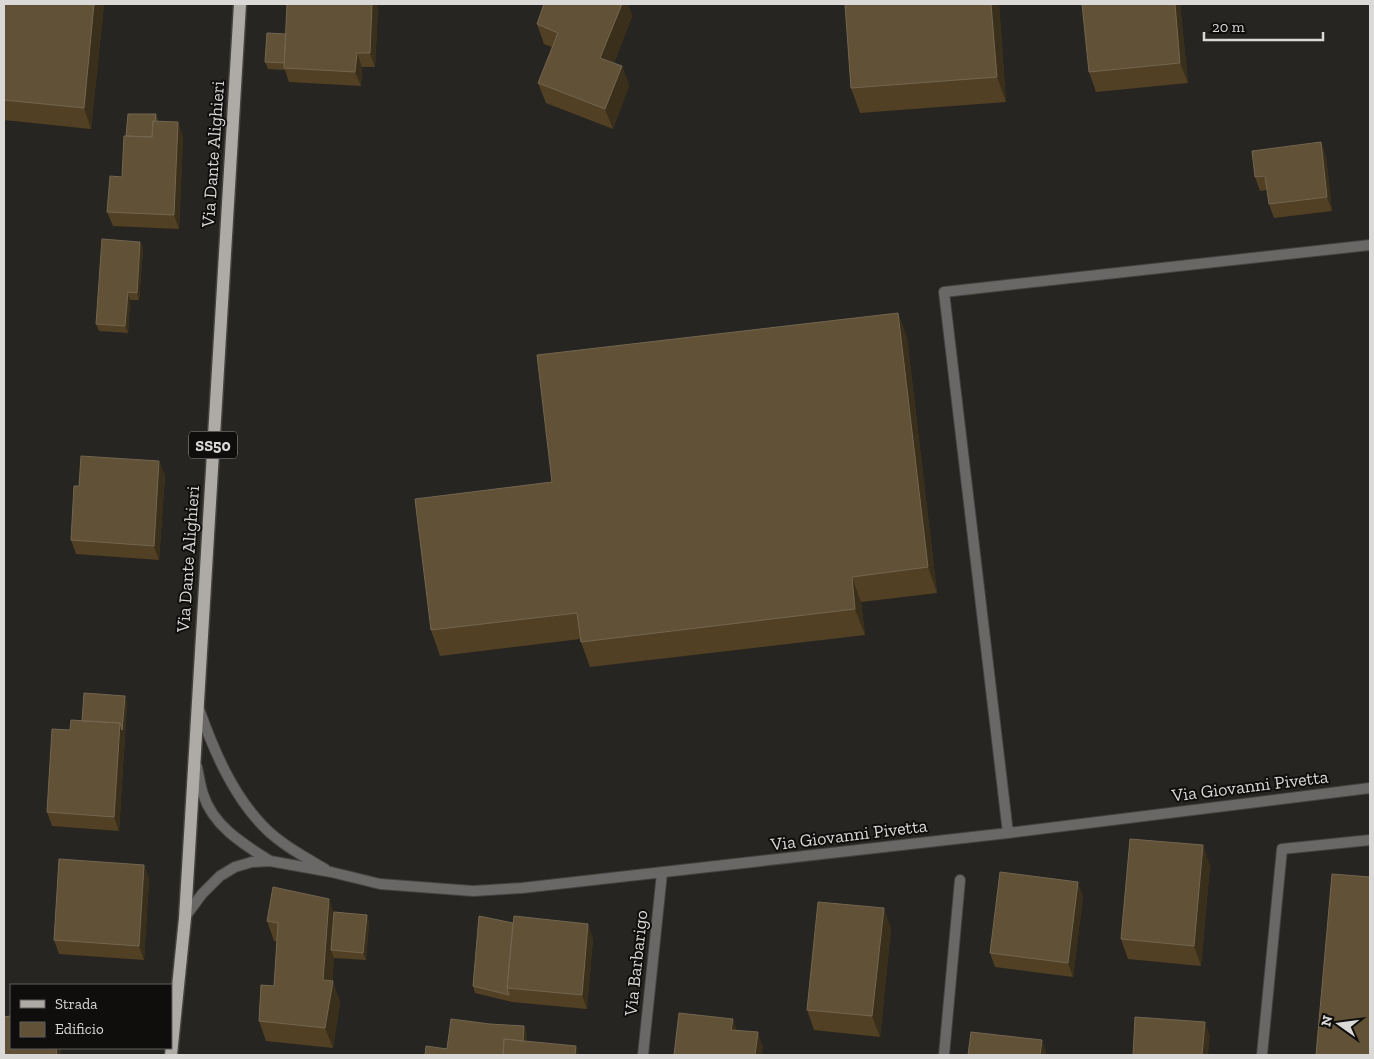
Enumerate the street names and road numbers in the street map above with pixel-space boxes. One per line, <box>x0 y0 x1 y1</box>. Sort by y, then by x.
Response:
street label: Via Dante Alighieri <box>197 80 229 229</box>
road number: SS50 <box>189 432 237 458</box>
street label: Via Dante Alighieri <box>172 485 204 634</box>
street label: Via Giovanni Pivetta <box>1169 765 1330 807</box>
street label: Via Giovanni Pivetta <box>768 814 929 856</box>
street label: Via Barbarigo <box>619 909 652 1018</box>

